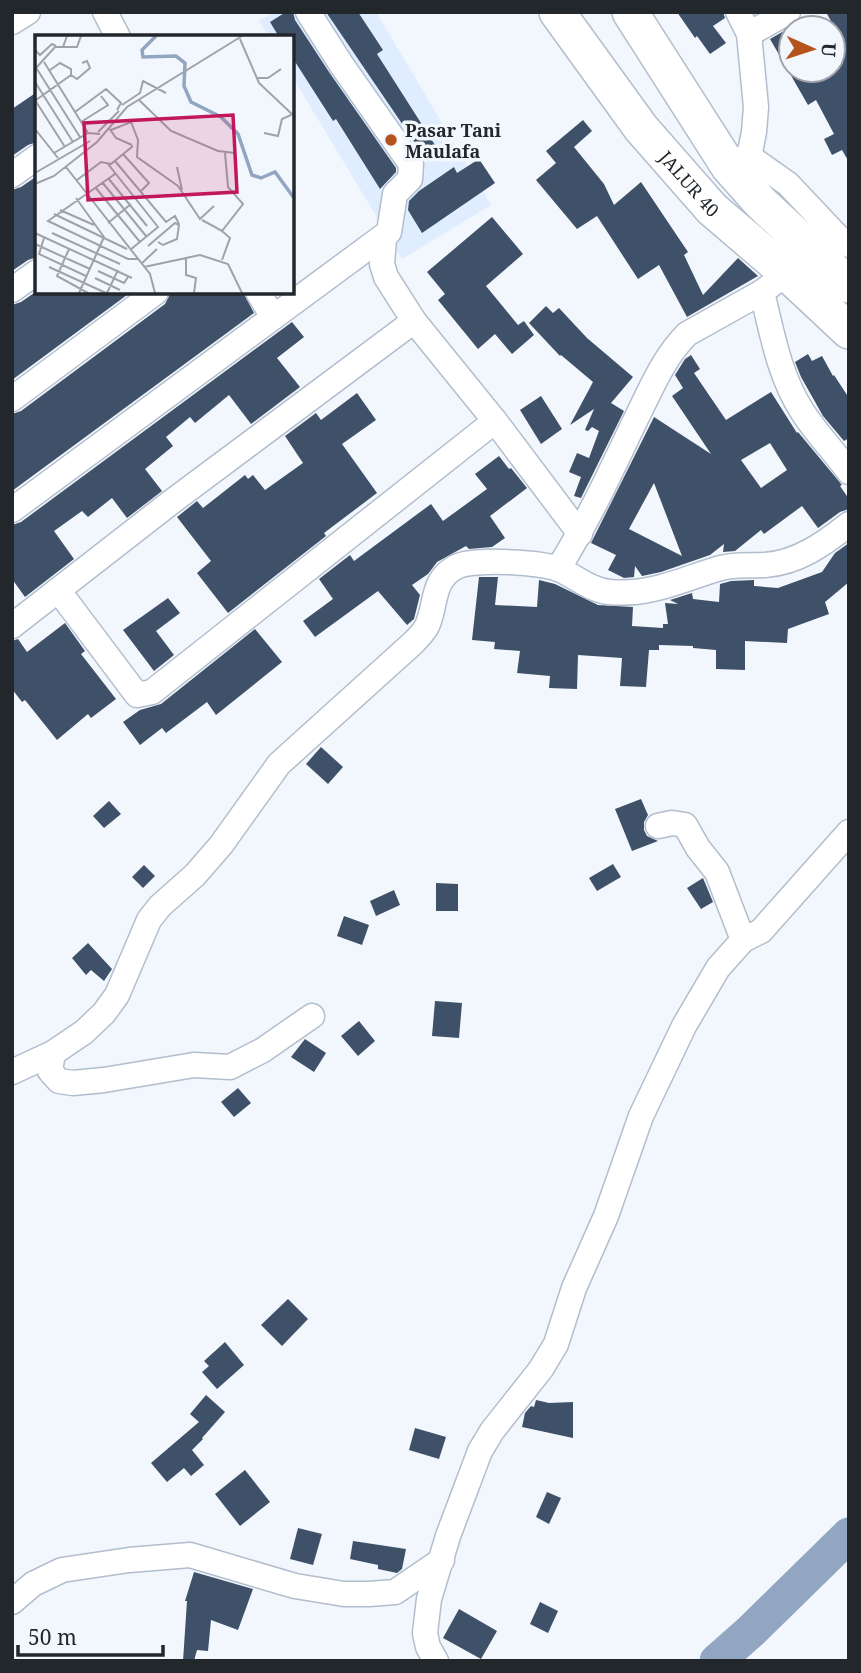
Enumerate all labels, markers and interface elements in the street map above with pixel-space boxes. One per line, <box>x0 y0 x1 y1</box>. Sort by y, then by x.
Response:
north arrow <box>777 14 847 84</box>
inset map <box>35 35 294 294</box>
text: U <box>816 42 842 58</box>
place label: Pasar Tani Maulafa <box>405 118 502 163</box>
marker: Pasar Tani Maulafa <box>383 132 399 148</box>
street label: JALUR 40 <box>654 145 724 222</box>
scale bar <box>18 1614 163 1658</box>
text: 50 m <box>28 1623 77 1651</box>

